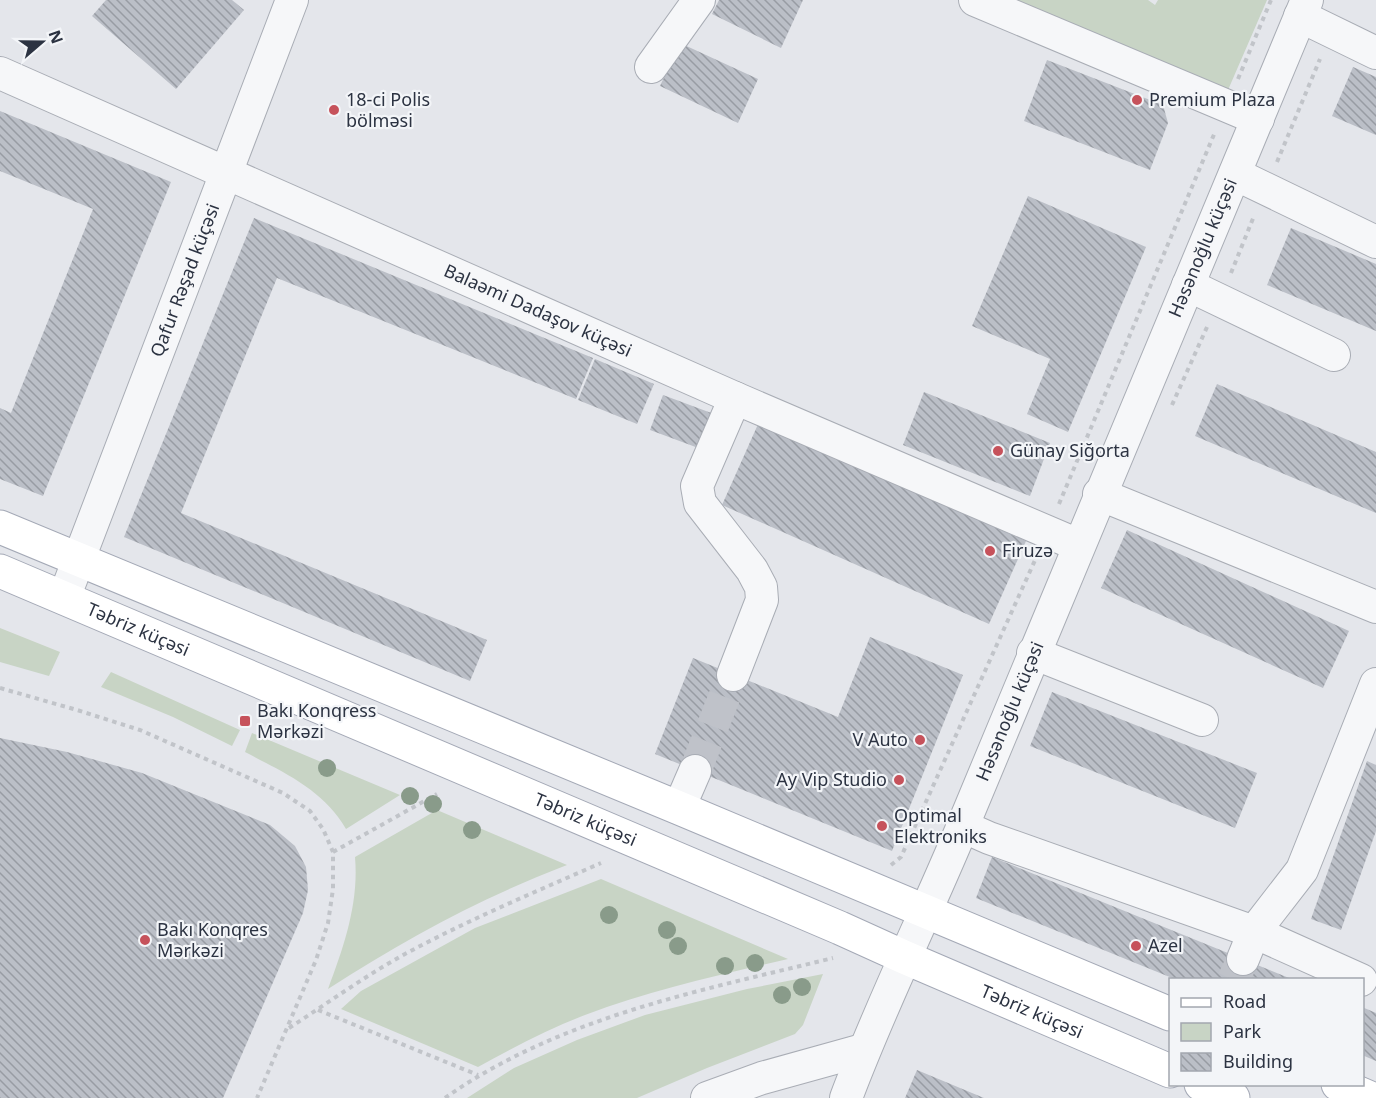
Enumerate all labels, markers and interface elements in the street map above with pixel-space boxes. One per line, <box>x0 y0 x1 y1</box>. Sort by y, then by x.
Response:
north arrow <box>12 12 72 72</box>
text: N <box>44 27 69 47</box>
place label: 18-ci Polis bölməsi <box>346 87 430 132</box>
place label: Premium Plaza <box>1149 87 1275 111</box>
marker: Premium Plaza <box>1130 93 1144 107</box>
marker: 18-ci Polis bölməsi <box>327 103 341 117</box>
street label: Həsənoğlu küçəsi <box>1162 174 1242 321</box>
street label: Qafur Rəşad küçəsi <box>144 200 224 360</box>
street label: Balaəmi Dadaşov küçəsi <box>440 258 636 362</box>
place label: Günay Siğorta <box>1010 438 1130 462</box>
marker: Günay Siğorta <box>991 444 1005 458</box>
place label: Firuzə <box>1002 538 1053 562</box>
marker: Firuzə <box>983 544 997 558</box>
street label: Təbriz küçəsi <box>83 596 193 661</box>
street label: Həsənoğlu küçəsi <box>970 638 1049 784</box>
place label: Bakı Konqress Mərkəzi <box>257 698 376 743</box>
marker: Bakı Konqress Mərkəzi <box>238 714 252 728</box>
place label: V Auto <box>853 727 908 751</box>
marker: V Auto <box>913 733 927 747</box>
place label: Ay Vip Studio <box>776 767 887 791</box>
marker: Ay Vip Studio <box>892 773 906 787</box>
street label: Təbriz küçəsi <box>531 786 641 851</box>
place label: Optimal Elektroniks <box>894 803 987 848</box>
marker: Optimal Elektroniks <box>875 819 889 833</box>
place label: Bakı Konqres Mərkəzi <box>157 917 268 962</box>
marker: Bakı Konqres Mərkəzi <box>138 933 152 947</box>
place label: Azel <box>1148 933 1183 957</box>
marker: Azel <box>1129 939 1143 953</box>
street label: Təbriz küçəsi <box>977 978 1087 1043</box>
legend <box>1169 978 1364 1086</box>
text: Road <box>1223 989 1266 1013</box>
text: Park <box>1223 1019 1261 1043</box>
text: Building <box>1223 1049 1293 1073</box>

